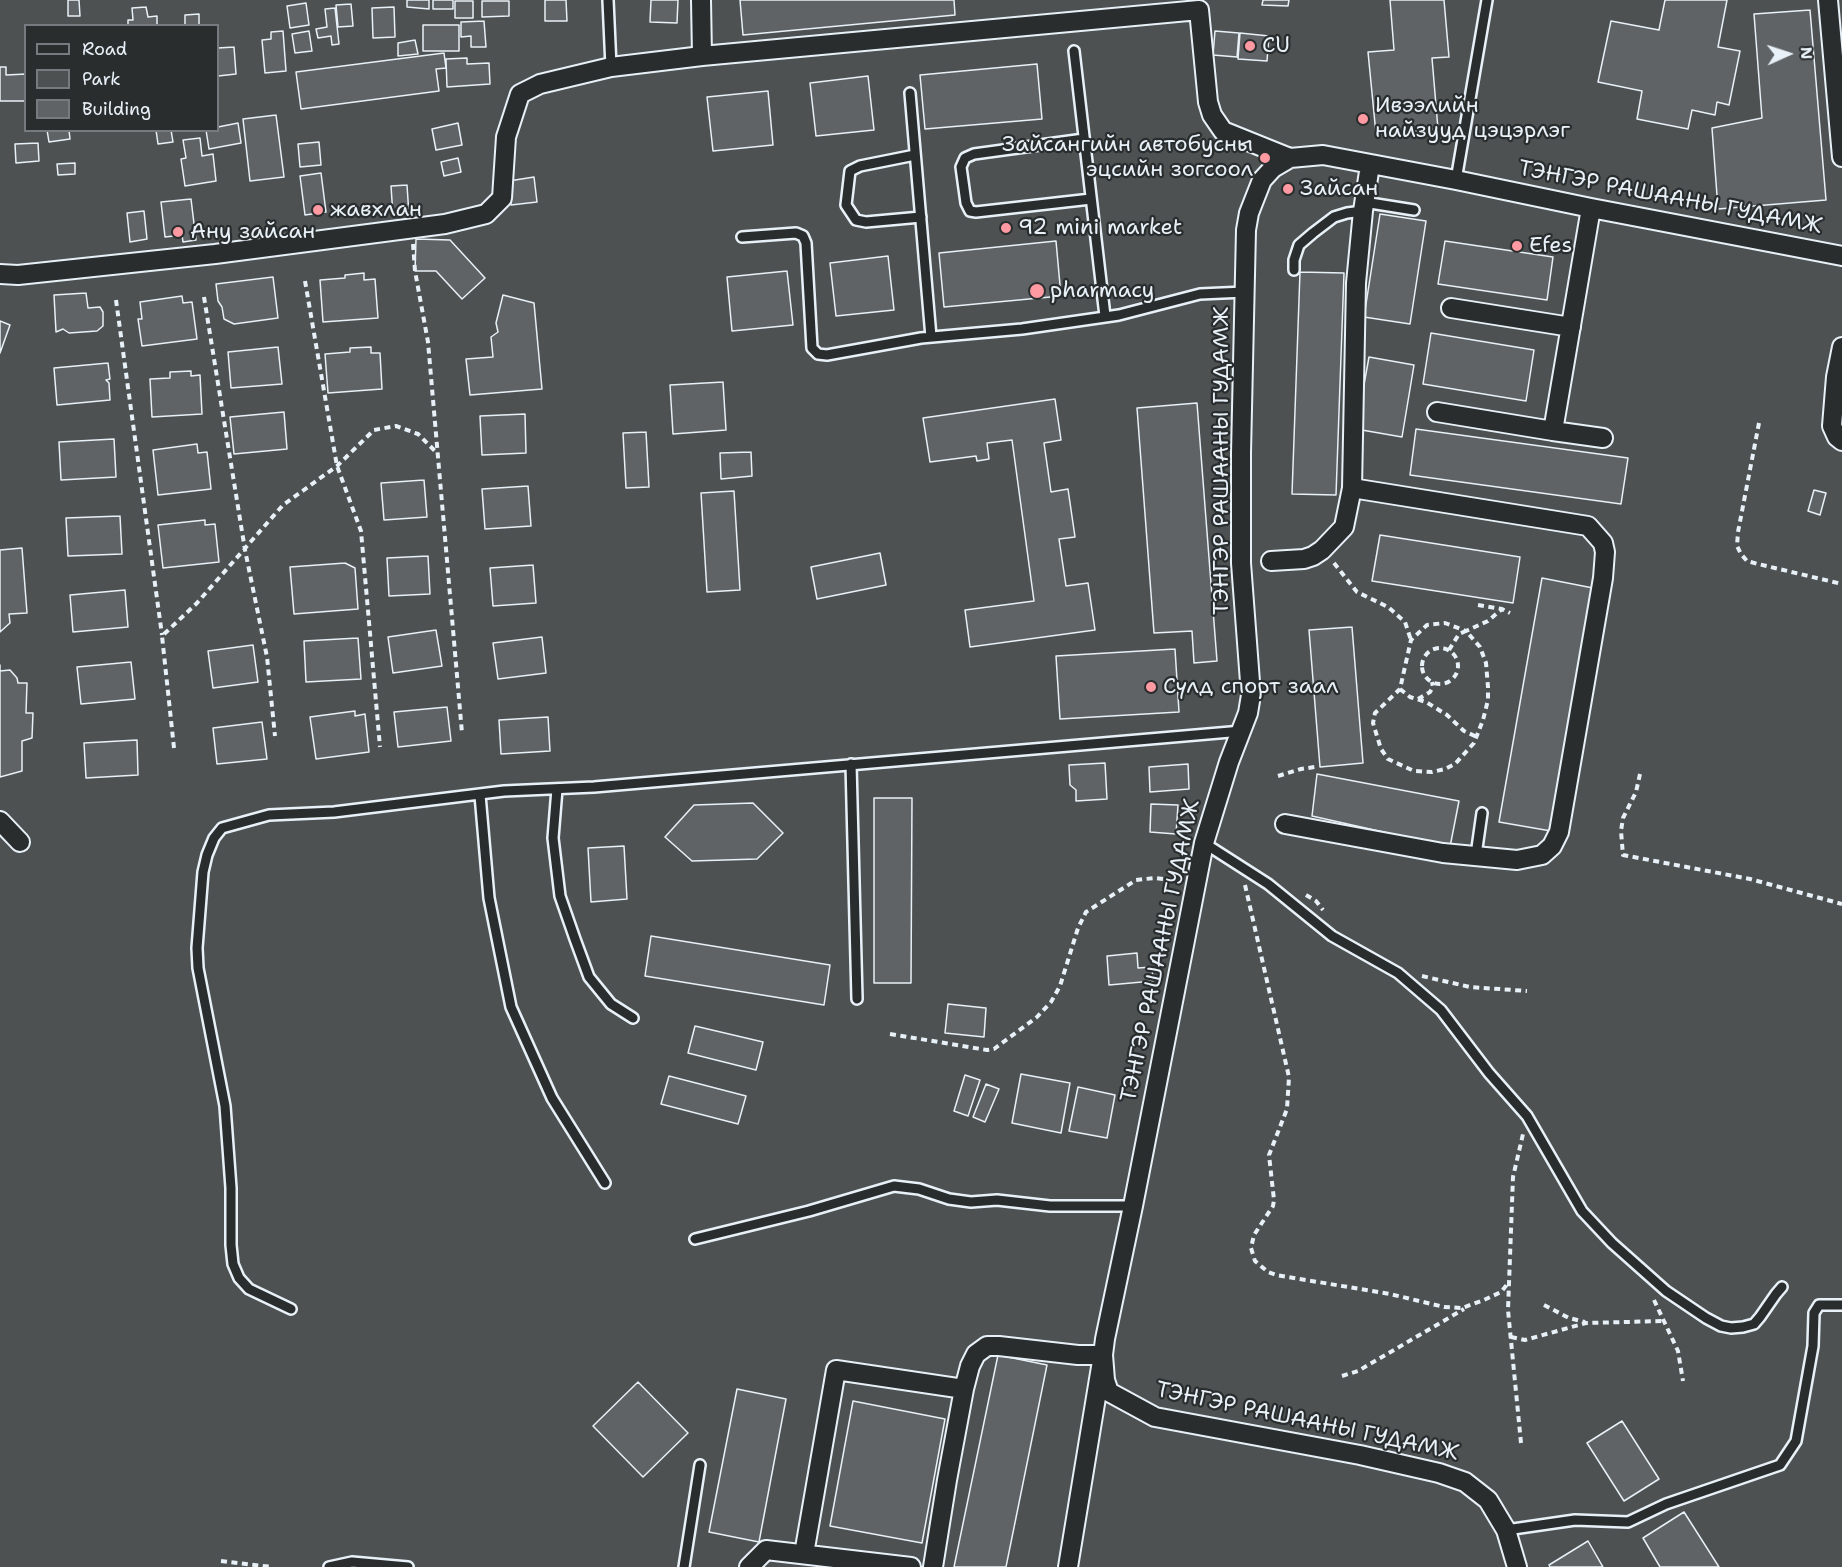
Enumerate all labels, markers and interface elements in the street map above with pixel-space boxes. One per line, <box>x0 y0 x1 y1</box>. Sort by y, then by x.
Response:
legend <box>24 24 219 132</box>
north arrow <box>1758 24 1818 84</box>
place label: CU <box>1262 33 1290 59</box>
text: Road <box>82 37 127 61</box>
marker: CU <box>1243 39 1257 53</box>
text: N <box>1796 46 1817 60</box>
text: Park <box>82 67 121 91</box>
place label: Ивээлийн найзууд цэцэрлэг <box>1375 93 1570 144</box>
text: Building <box>82 97 151 121</box>
marker: Ивээлийн найзууд цэцэрлэг <box>1356 112 1370 126</box>
place label: Зайсангийн автобусны эцсийн зогсоол <box>1002 132 1253 184</box>
marker: Зайсангийн автобусны эцсийн зогсоол <box>1258 151 1272 165</box>
street label: ТЭНГЭР РАШААНЫ ГУДАМЖ <box>1516 156 1824 240</box>
place label: Зайсан <box>1300 176 1378 202</box>
marker: Зайсан <box>1281 182 1295 196</box>
place label: жавхлан <box>330 197 422 223</box>
marker: жавхлан <box>311 203 325 217</box>
place label: 92 mini market <box>1018 215 1182 241</box>
place label: Ану зайсан <box>190 219 315 245</box>
marker: 92 mini market <box>999 221 1013 235</box>
marker: Ану зайсан <box>171 225 185 239</box>
place label: Efes <box>1529 233 1572 259</box>
marker: Efes <box>1510 239 1524 253</box>
place label: pharmacy <box>1050 278 1154 304</box>
marker: pharmacy <box>1028 282 1046 300</box>
street label: ТЭНГЭР РАШААНЫ ГУДАМЖ <box>1209 307 1235 615</box>
place label: Сүлд спорт заал <box>1163 674 1338 700</box>
marker: Сүлд спорт заал <box>1144 680 1158 694</box>
street label: ТЭНГЭР РАШААНЫ ГУДАМЖ <box>1116 798 1206 1104</box>
street label: ТЭНГЭР РАШААНЫ ГУДАМЖ <box>1154 1377 1460 1467</box>

